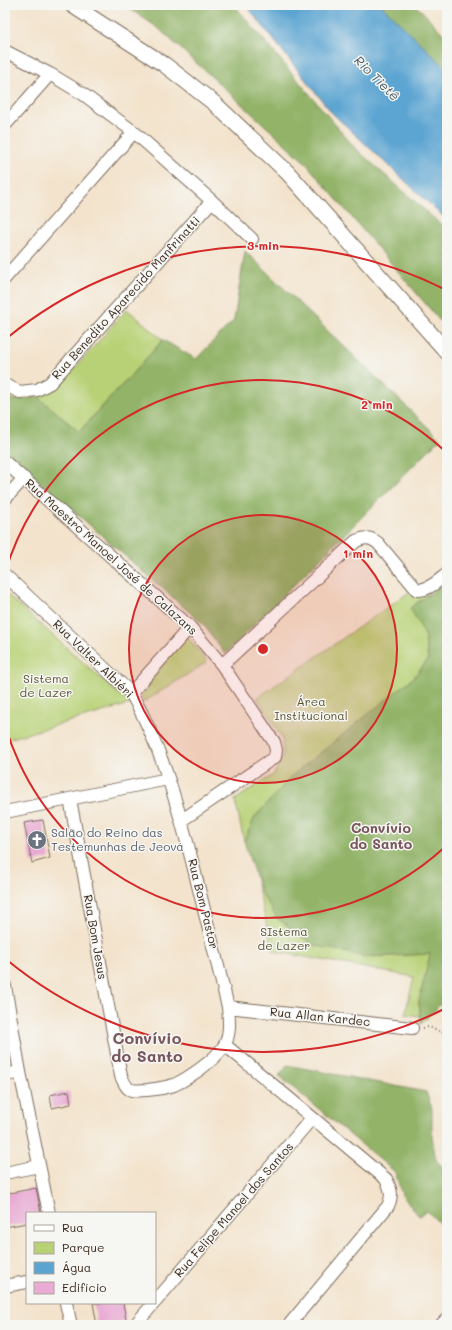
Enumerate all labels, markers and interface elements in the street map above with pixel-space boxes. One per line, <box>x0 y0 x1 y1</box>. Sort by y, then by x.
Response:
water label: Rio Tietê <box>351 51 404 104</box>
street label: Rua Benedito Aparecido Manfrinatti <box>48 212 203 382</box>
text: 3 min <box>247 237 279 253</box>
text: 2 min <box>361 396 393 412</box>
street label: Rua Maestro Manoel José de Calazans <box>22 475 201 638</box>
text: 1 min <box>343 545 373 561</box>
street label: Rua Valter Albiéri <box>50 616 137 701</box>
centre of rings <box>256 642 270 656</box>
park label: Sistema de Lazer <box>20 670 72 700</box>
park label: Área Institucional <box>274 693 348 723</box>
district label: Convívio do Santo <box>350 818 413 853</box>
place label: Salão do Reino das Testemunhas de Jeová <box>51 824 184 854</box>
church icon: Salão do Reino das Testemunhas de Jeová <box>26 829 48 851</box>
street label: Rua Bom Pastor <box>185 857 223 951</box>
street label: Rua Bom Jesus <box>81 893 111 981</box>
park label: SIstema de Lazer <box>258 923 310 953</box>
street label: Rua Allan Kardec <box>269 1003 371 1029</box>
district label: Convívio do Santo <box>111 1027 183 1066</box>
street label: Rua Felipe Manoel dos Santos <box>170 1138 296 1280</box>
legend <box>26 1212 156 1304</box>
text: Rua <box>62 1219 84 1235</box>
text: Parque <box>62 1239 105 1255</box>
text: Água <box>62 1259 91 1275</box>
text: Edifício <box>62 1279 106 1295</box>

